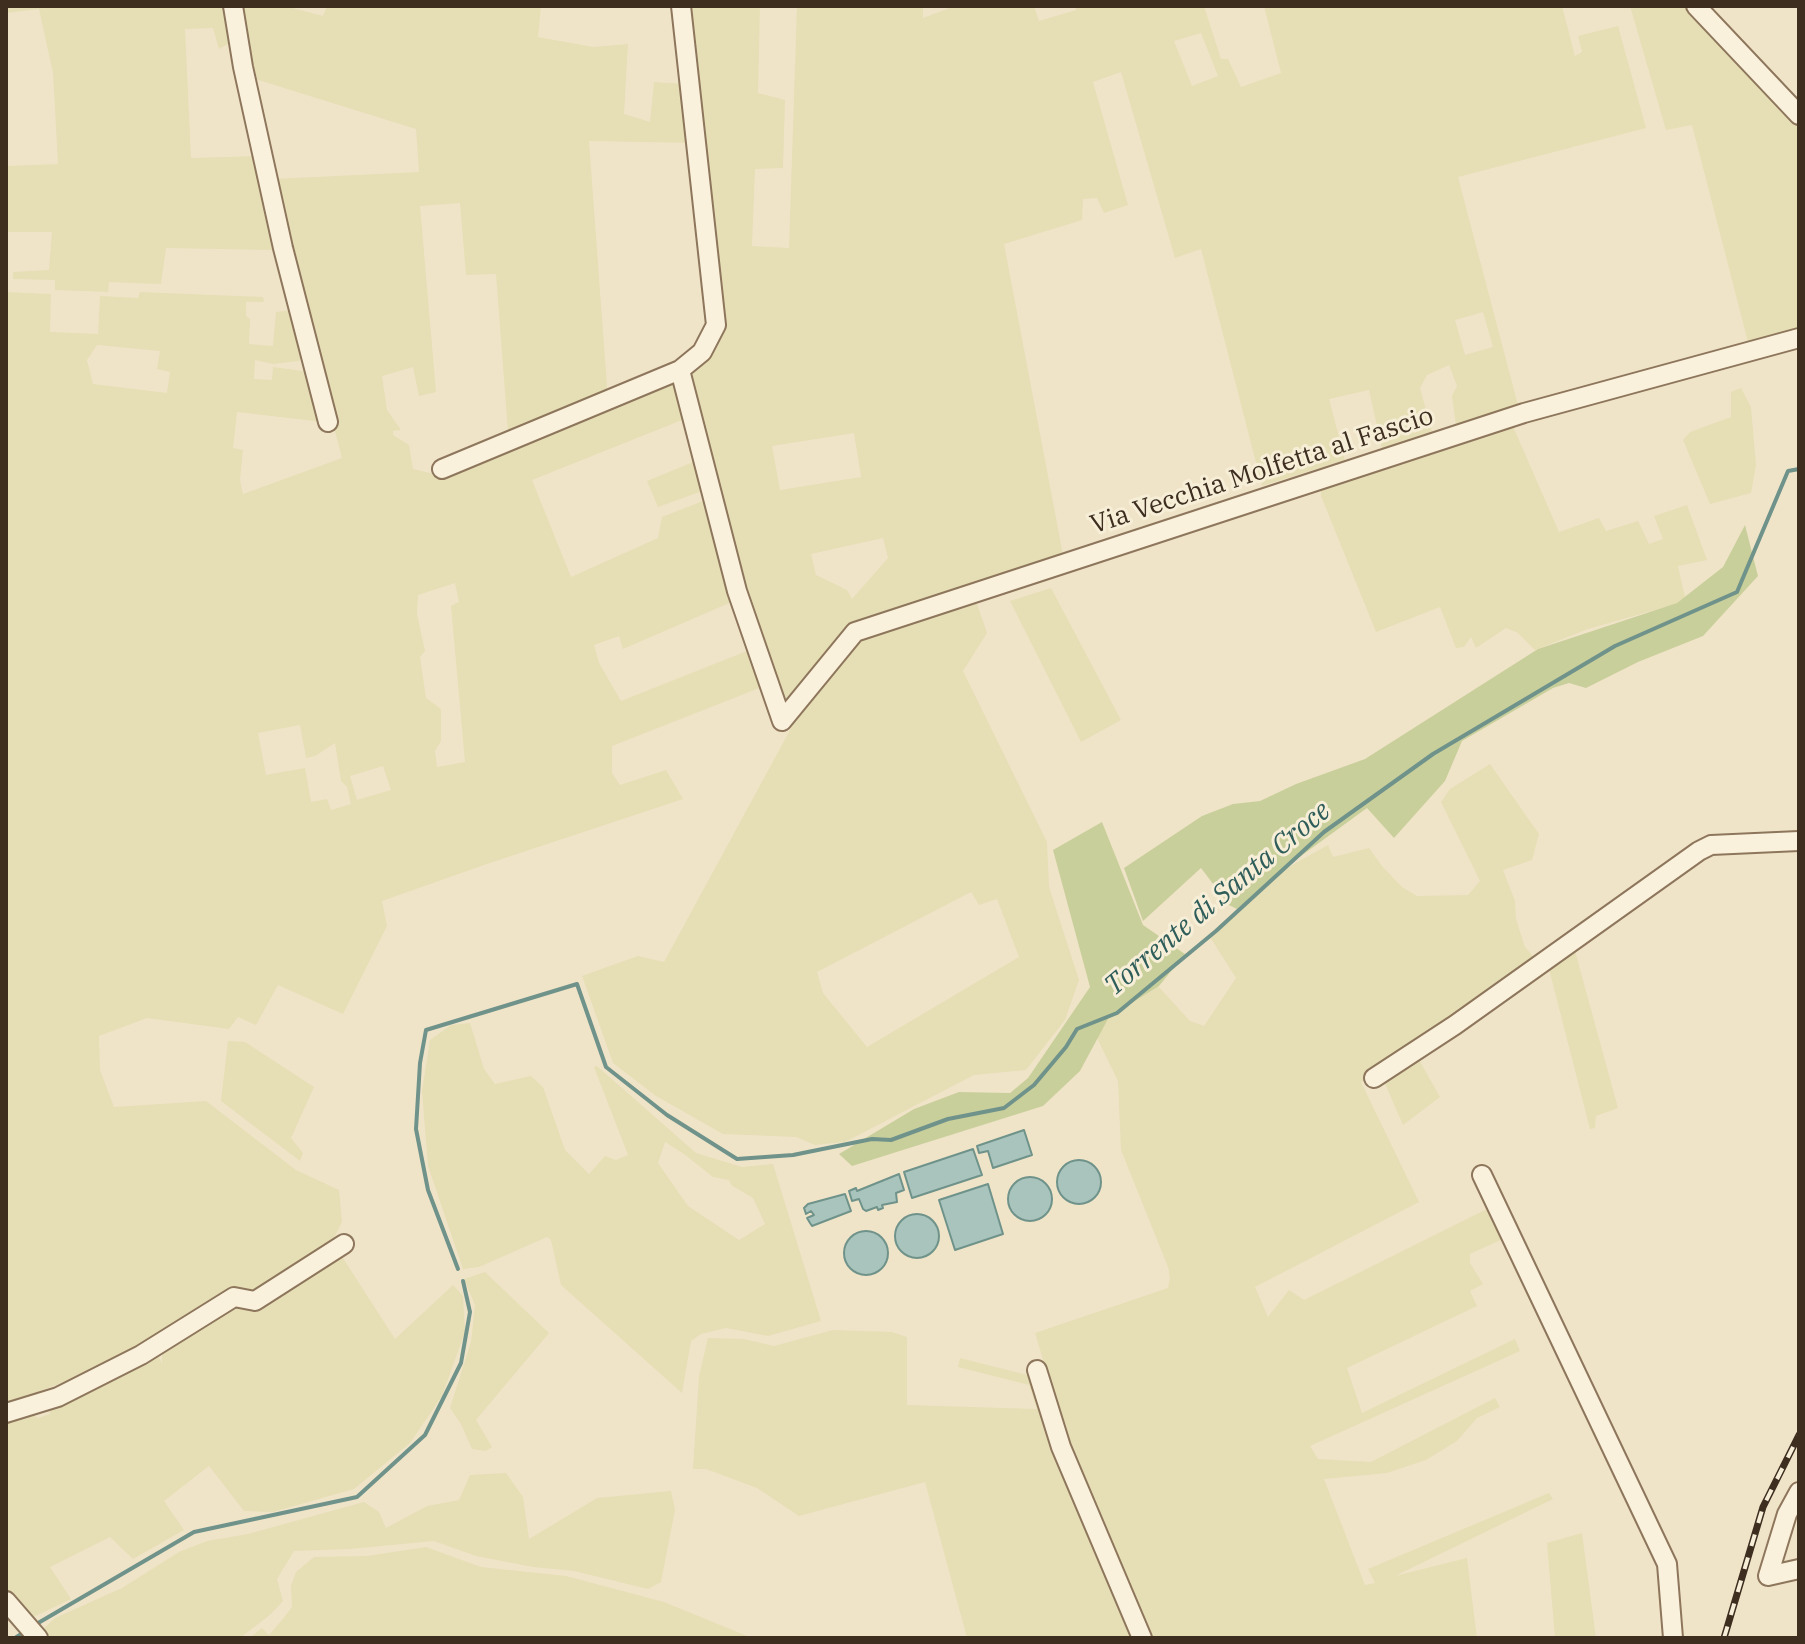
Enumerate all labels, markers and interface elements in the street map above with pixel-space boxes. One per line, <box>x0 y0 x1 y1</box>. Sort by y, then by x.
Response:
street label: Via Vecchia Molfetta al Fascio <box>1087 401 1437 541</box>
water label: Torrente di Santa Croce <box>1098 795 1338 1003</box>

